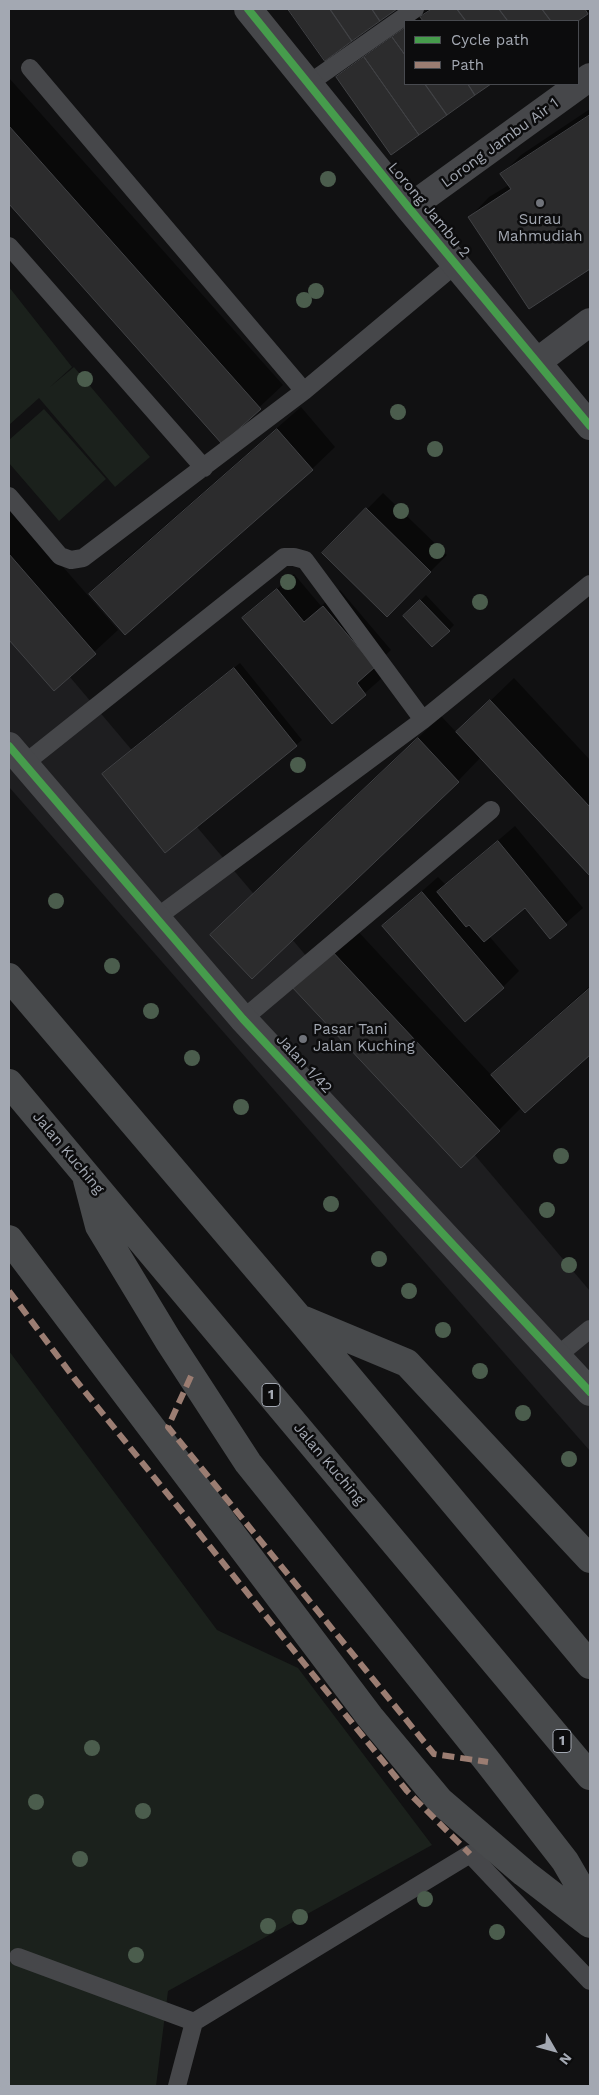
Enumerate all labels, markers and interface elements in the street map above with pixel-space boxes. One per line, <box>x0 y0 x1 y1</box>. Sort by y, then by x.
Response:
legend <box>404 20 579 85</box>
text: Cycle path <box>451 31 529 49</box>
text: Path <box>451 56 484 74</box>
street label: Lorong Jambu Air 1 <box>438 94 562 192</box>
street label: Lorong Jambu 2 <box>384 159 474 261</box>
marker: Surau Mahmudiah <box>534 197 546 209</box>
place label: Surau Mahmudiah <box>497 211 583 246</box>
place label: Pasar Tani Jalan Kuching <box>313 1021 415 1056</box>
street label: Jalan 1/42 <box>272 1031 336 1097</box>
marker: Pasar Tani Jalan Kuching <box>297 1033 309 1045</box>
street label: Jalan Kuching <box>28 1108 108 1198</box>
road number: 1 <box>262 1384 280 1406</box>
street label: Jalan Kuching <box>289 1419 369 1509</box>
road number: 1 <box>553 1730 571 1752</box>
north arrow <box>529 2025 579 2075</box>
text: N <box>556 2050 575 2068</box>

